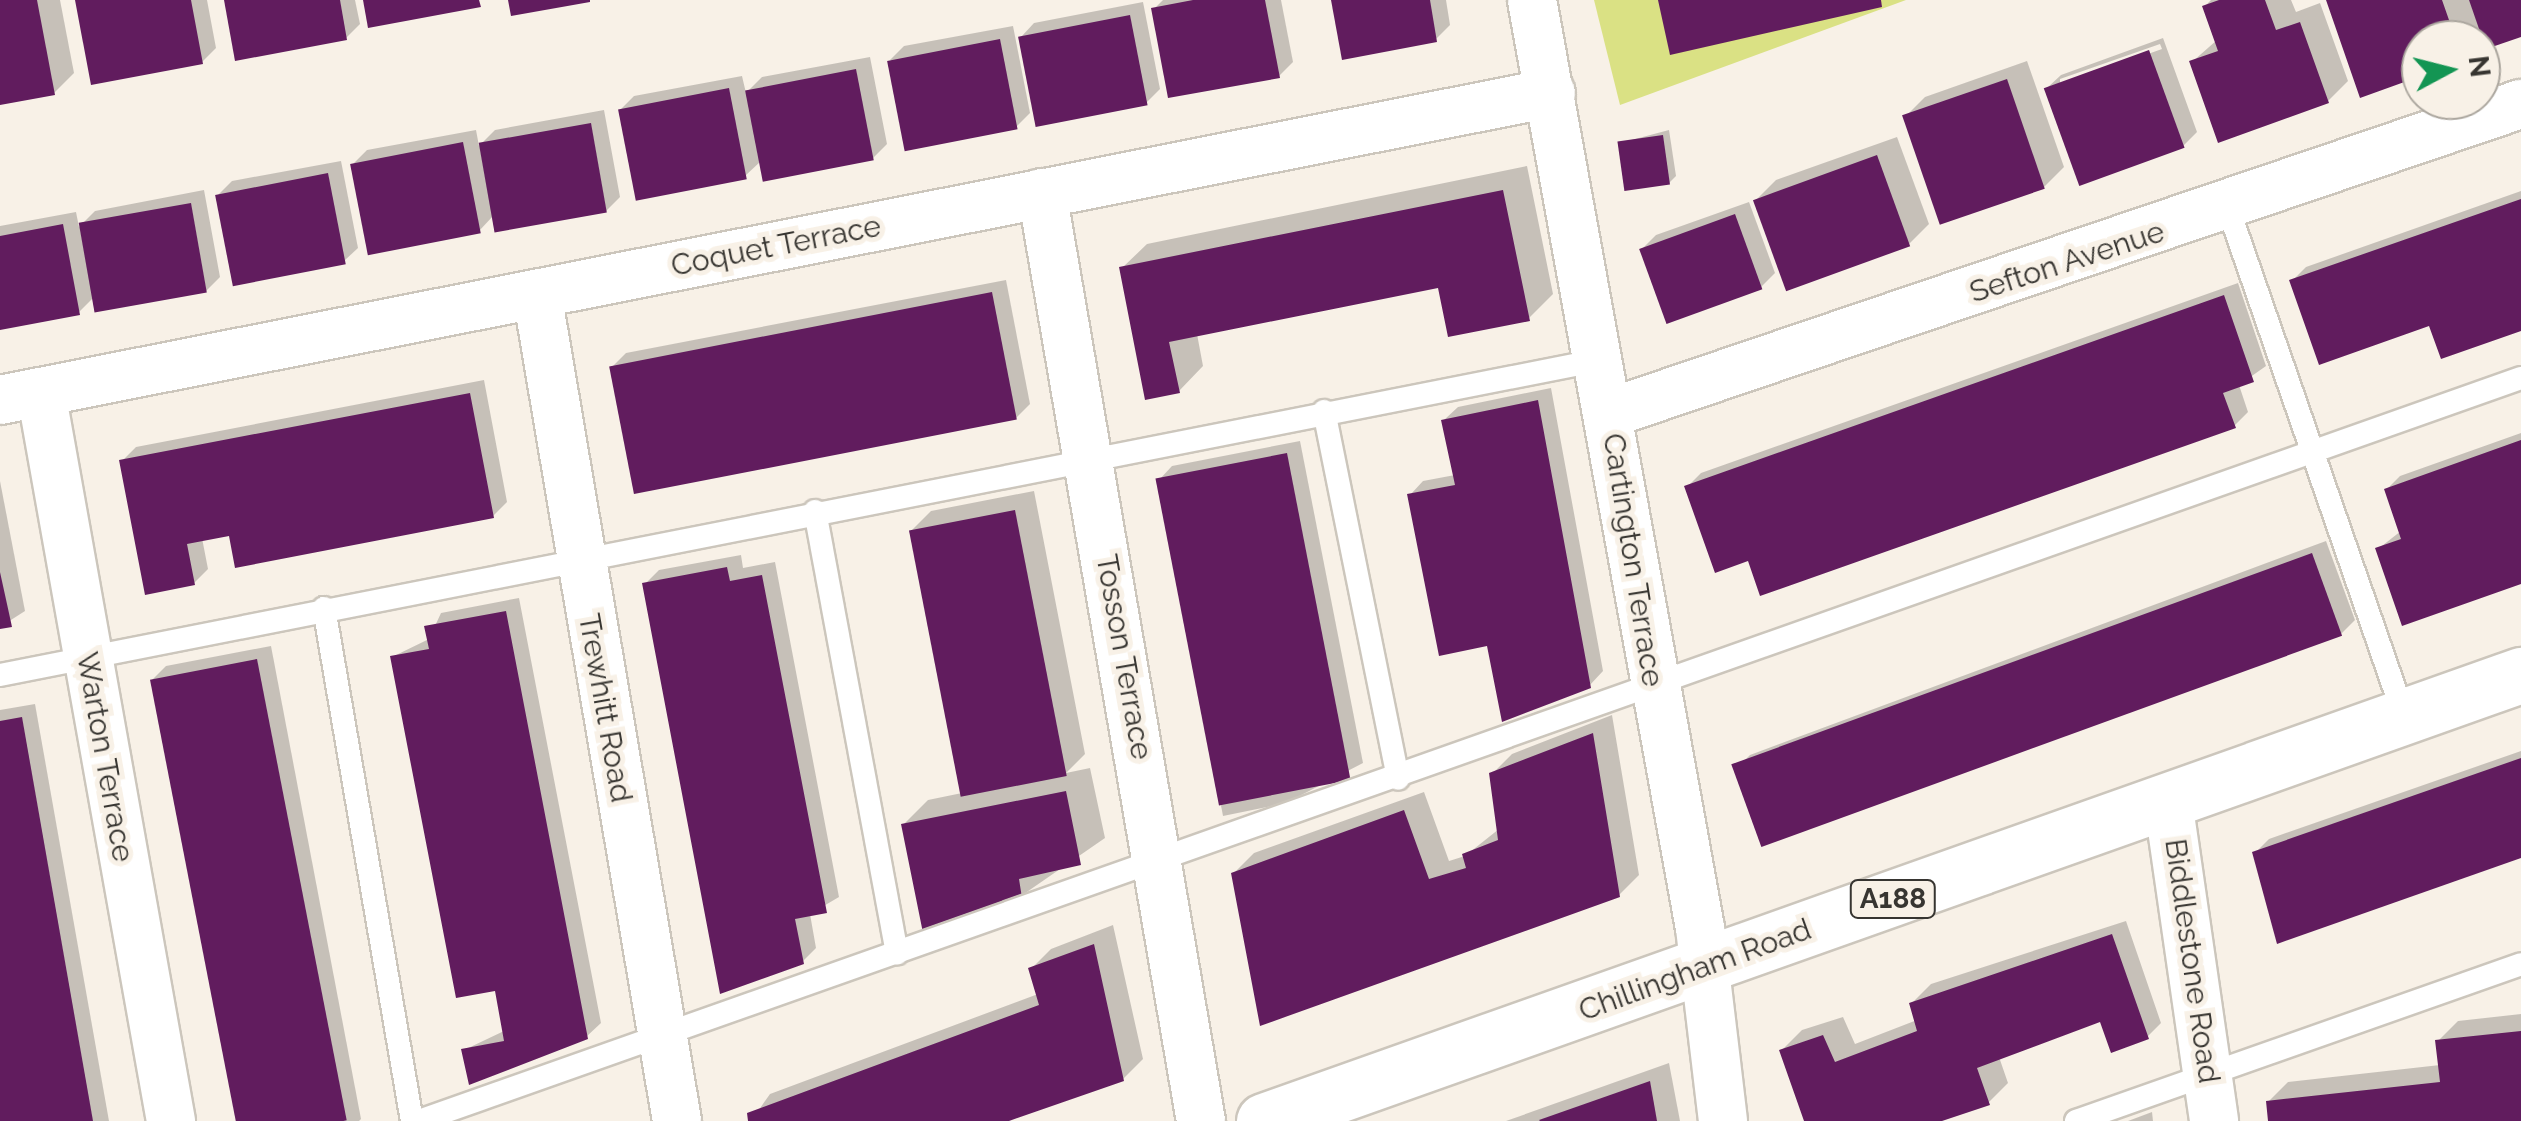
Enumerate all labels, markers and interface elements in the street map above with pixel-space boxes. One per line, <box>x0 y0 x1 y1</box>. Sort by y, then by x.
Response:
north arrow <box>2401 20 2501 120</box>
text: N <box>2462 54 2497 79</box>
street label: Coquet Terrace <box>668 208 884 284</box>
street label: Sefton Avenue <box>1965 213 2169 311</box>
street label: Cartington Terrace <box>1595 430 1671 690</box>
street label: Tosson Terrace <box>1088 551 1160 763</box>
street label: Trewhitt Road <box>571 611 639 805</box>
street label: Warton Terrace <box>69 649 141 865</box>
street label: Biddlestone Road <box>2157 836 2227 1086</box>
road number: A188 <box>1848 876 1938 922</box>
street label: Chillingham Road <box>1574 911 1816 1029</box>

